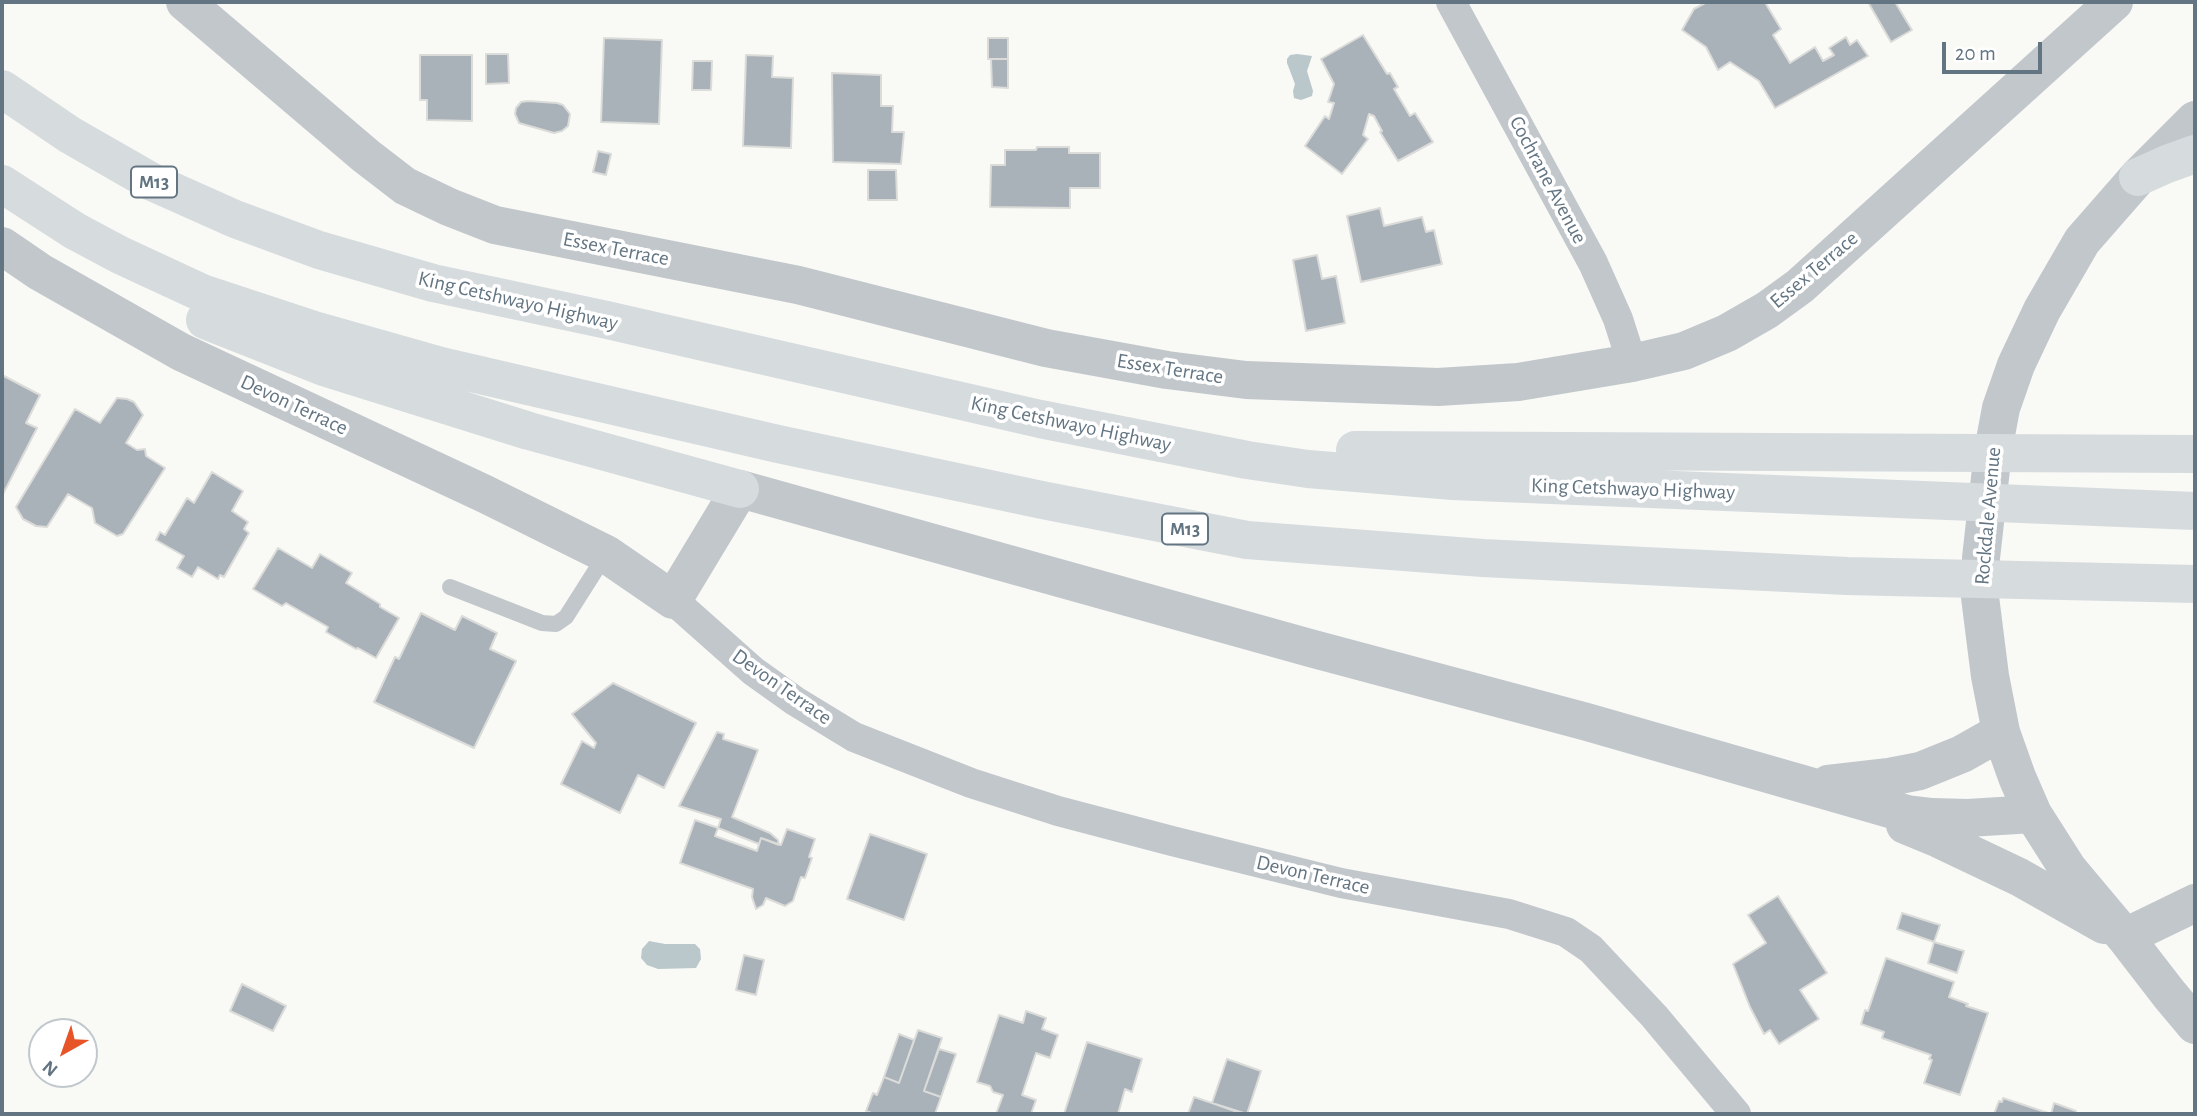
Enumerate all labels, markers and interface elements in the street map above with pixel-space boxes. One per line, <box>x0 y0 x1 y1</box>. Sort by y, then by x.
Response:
scale bar <box>1945 28 2045 72</box>
text: 20 m <box>1955 43 1996 64</box>
street label: Cochrane Avenue <box>1504 112 1592 248</box>
road number: M13 <box>131 166 177 198</box>
street label: Essex Terrace <box>561 226 671 272</box>
street label: Essex Terrace <box>1765 226 1863 314</box>
street label: King Cetshwayo Highway <box>416 266 620 336</box>
street label: Essex Terrace <box>1115 348 1225 390</box>
street label: Devon Terrace <box>236 369 352 441</box>
street label: King Cetshwayo Highway <box>968 390 1174 458</box>
street label: Rockdale Avenue <box>1969 446 2007 586</box>
street label: King Cetshwayo Highway <box>1530 473 1736 505</box>
road number: M13 <box>1162 514 1208 544</box>
street label: Devon Terrace <box>727 644 837 730</box>
street label: Devon Terrace <box>1254 850 1372 900</box>
north arrow <box>28 1018 98 1088</box>
text: N <box>39 1056 62 1079</box>

